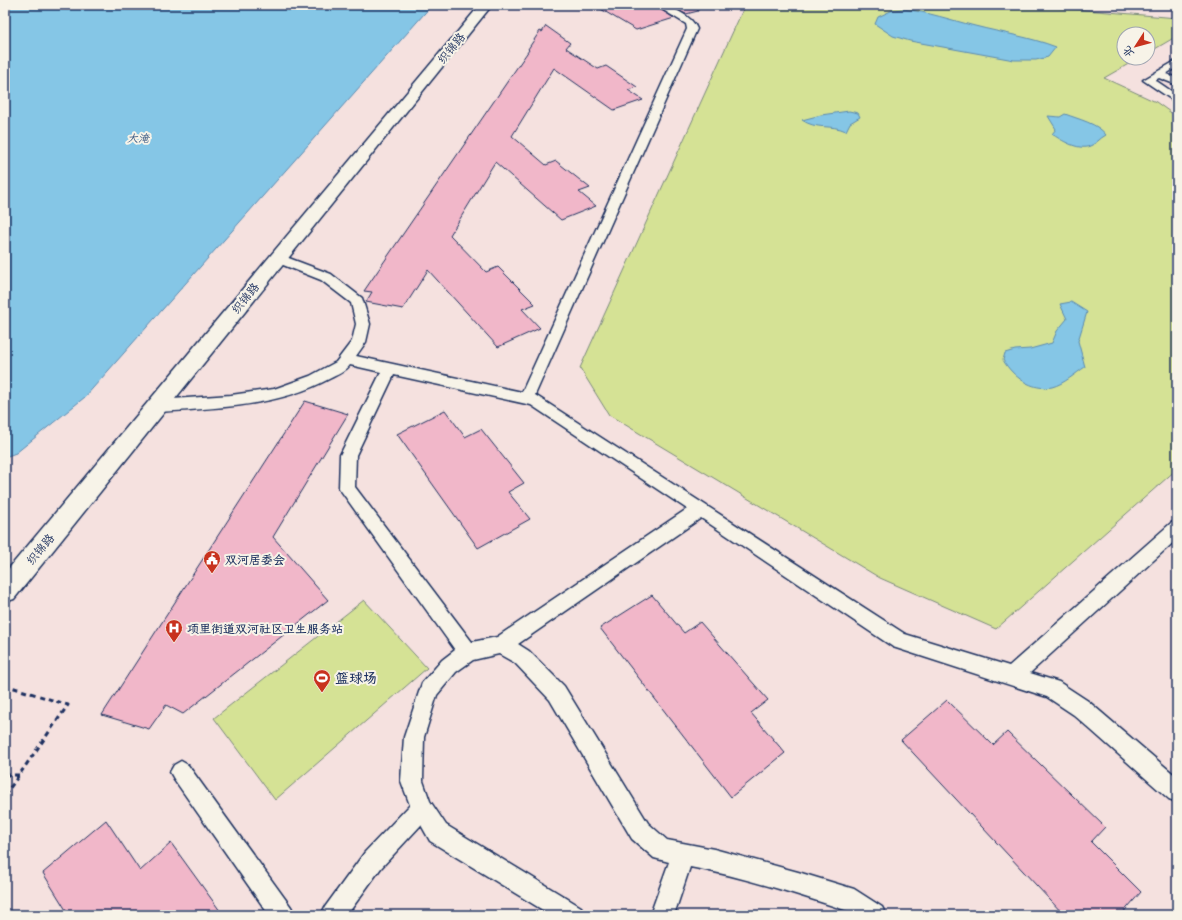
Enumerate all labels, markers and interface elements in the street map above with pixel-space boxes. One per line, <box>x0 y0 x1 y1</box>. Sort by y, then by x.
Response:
north arrow <box>1116 26 1156 66</box>
street label: 织锦路 <box>434 29 468 67</box>
text: 北 <box>1119 43 1137 60</box>
water label: 大淹 <box>127 131 150 145</box>
street label: 织锦路 <box>228 279 262 317</box>
street label: 织锦路 <box>23 530 57 568</box>
public building icon: 双河居委会 <box>202 549 222 574</box>
place label: 双河居委会 <box>225 552 285 567</box>
hospital icon: 项里街道双河社区卫生服务站 <box>164 618 184 643</box>
place label: 项里街道双河社区卫生服务站 <box>187 621 343 636</box>
sports icon: 篮球场 <box>312 668 332 693</box>
place label: 篮球场 <box>335 669 377 687</box>

